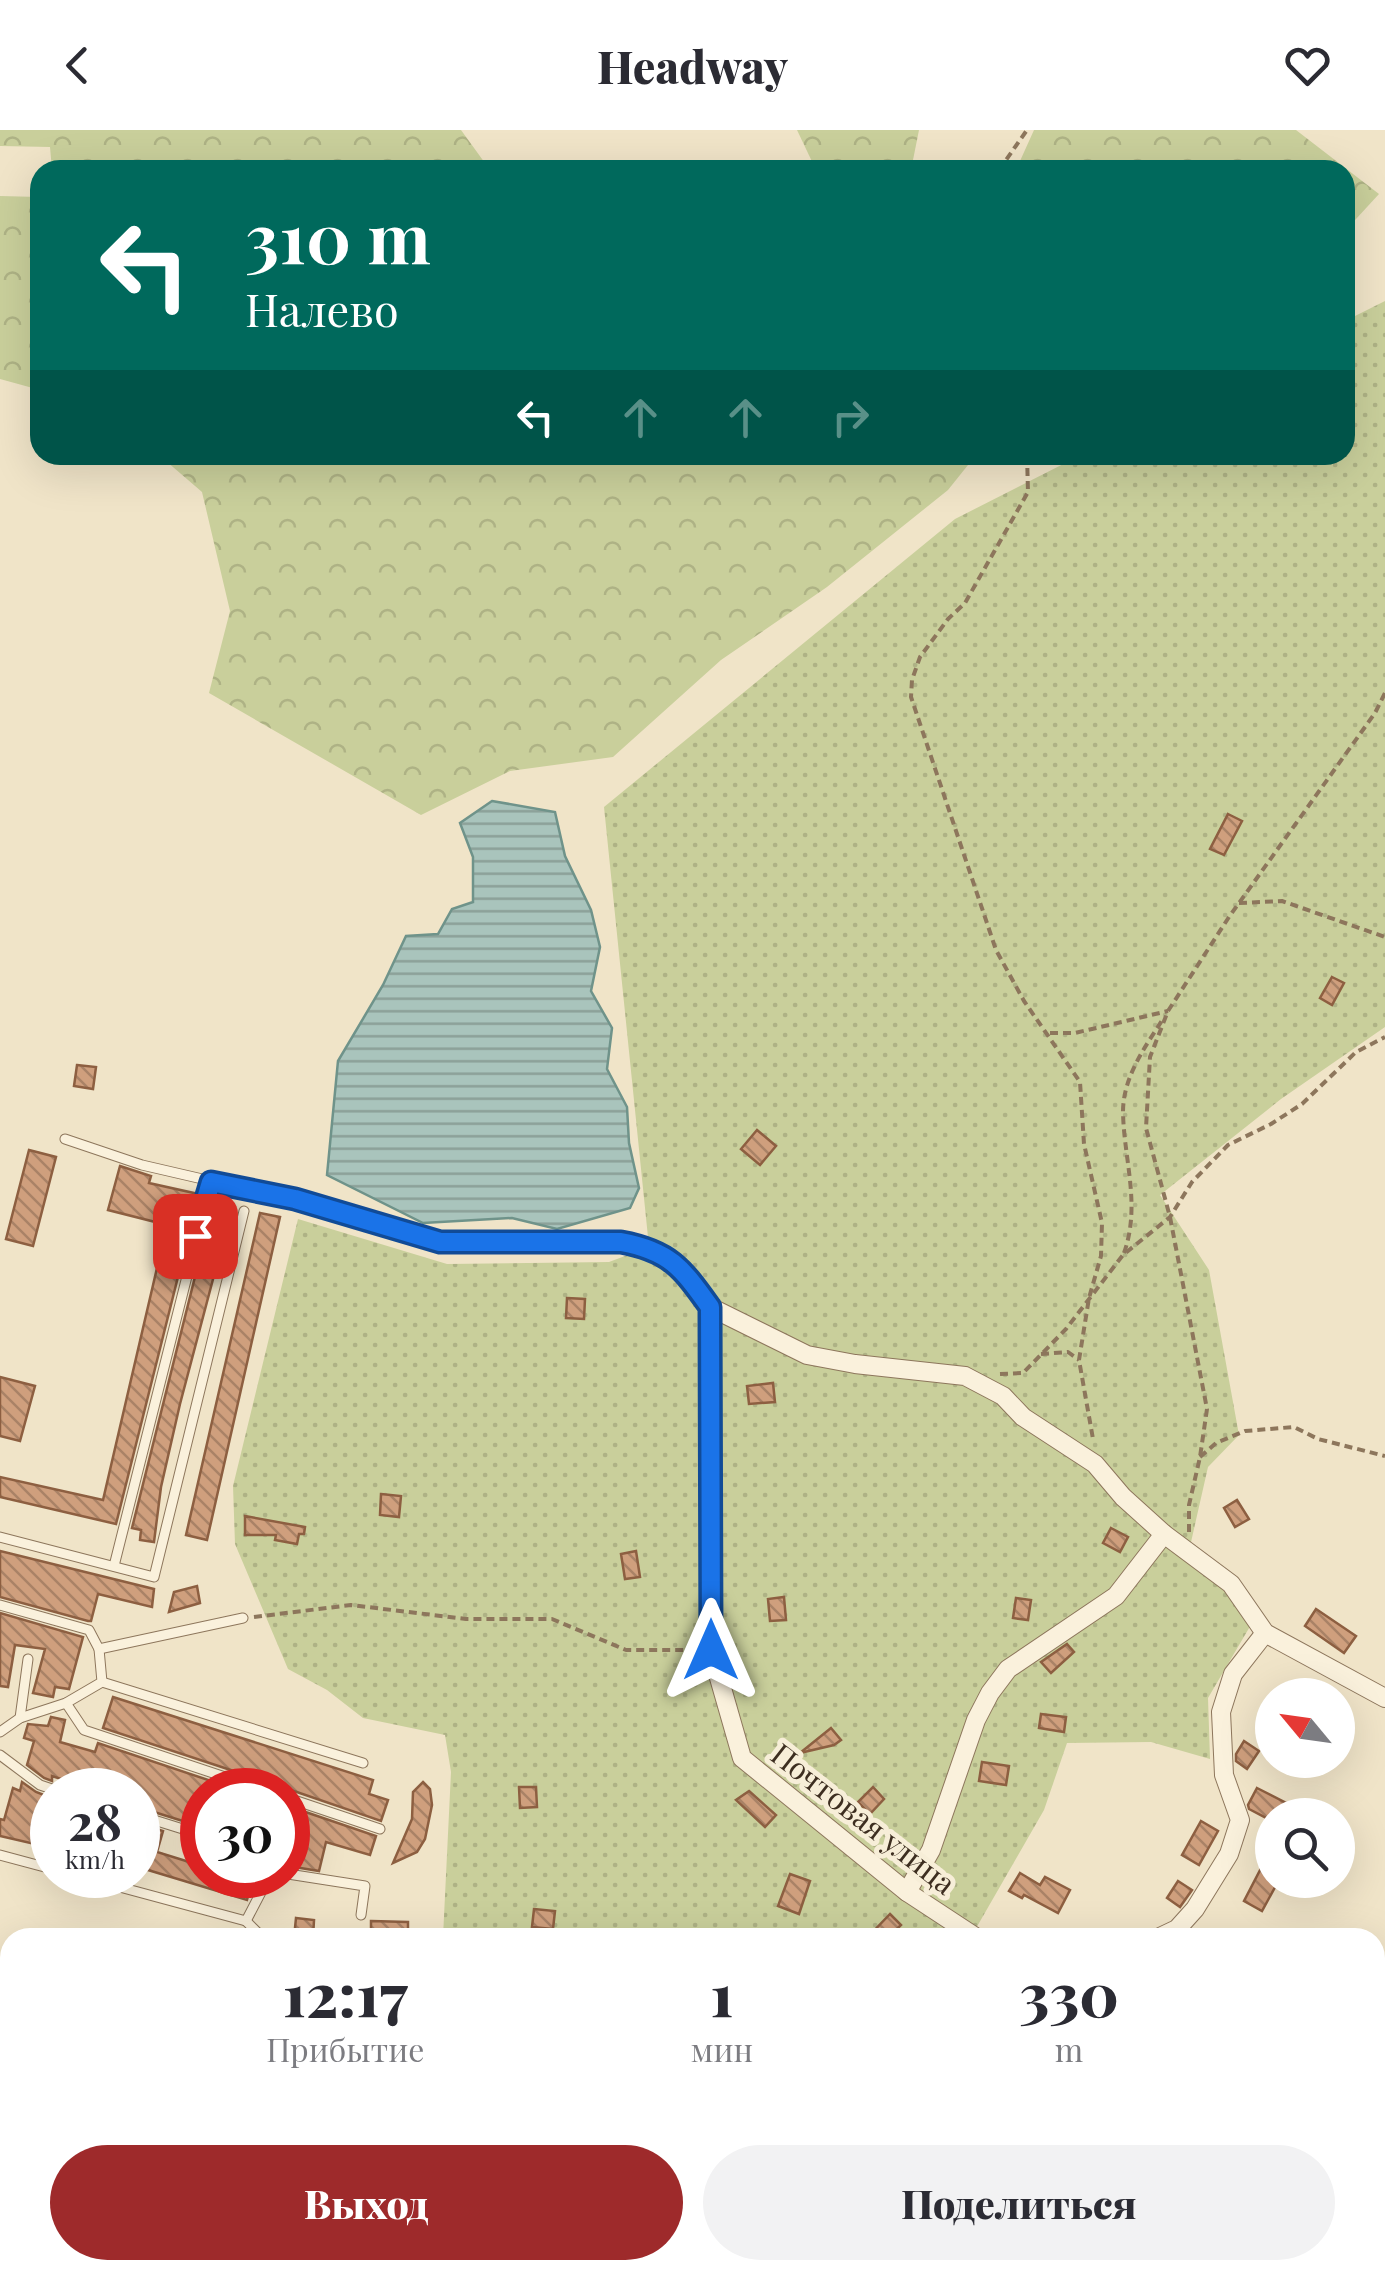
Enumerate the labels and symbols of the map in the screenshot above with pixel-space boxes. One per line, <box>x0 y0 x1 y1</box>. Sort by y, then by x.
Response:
pin <box>153 1194 238 1279</box>
position arrow <box>659 1598 763 1702</box>
north arrow <box>1255 1678 1355 1778</box>
street label: Почтовая улица <box>764 1733 964 1903</box>
speed limit sign: 30 <box>180 1768 310 1898</box>

